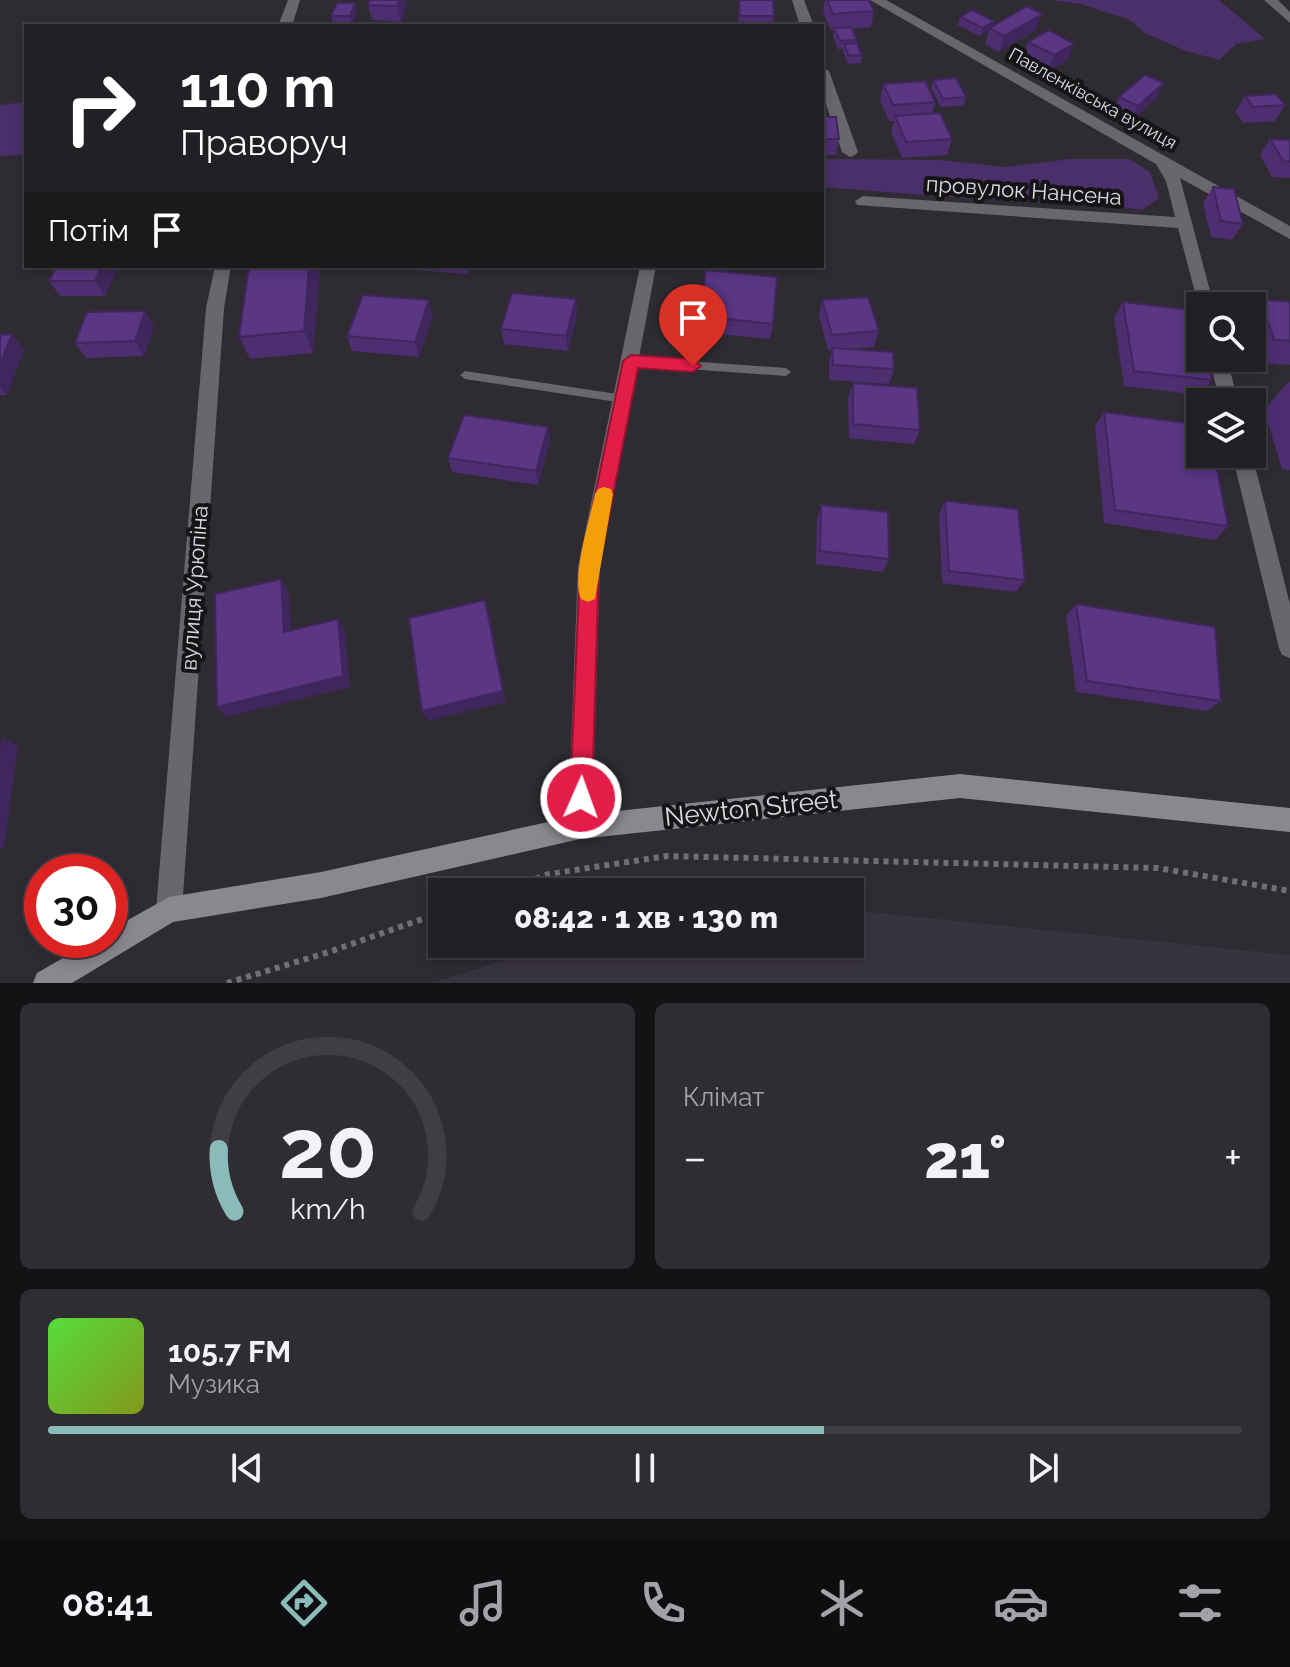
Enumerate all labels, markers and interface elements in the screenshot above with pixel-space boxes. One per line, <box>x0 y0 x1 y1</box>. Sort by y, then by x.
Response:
street label: Павленківська вулиця <box>1005 43 1181 153</box>
text: 110 m <box>180 54 335 120</box>
icon: right <box>48 56 152 160</box>
text: Праворуч <box>180 121 348 163</box>
street label: провулок Нансена <box>925 170 1123 210</box>
icon: arrive <box>145 208 189 252</box>
text: Потім <box>48 213 129 248</box>
pin <box>659 284 727 366</box>
map controls <box>1186 292 1266 468</box>
button: search <box>1186 292 1266 372</box>
icon: arrive <box>671 296 715 340</box>
button: layers <box>1186 388 1266 468</box>
street label: вулиця Урюпіна <box>175 505 213 671</box>
position arrow <box>539 756 623 840</box>
street label: Newton Street <box>663 784 839 832</box>
speed limit sign: 30 <box>24 854 128 958</box>
text: 08:42 · 1 хв · 130 m <box>514 900 778 935</box>
text: Клімат <box>683 1082 765 1112</box>
text: 20 <box>279 1100 376 1197</box>
text: 21° <box>924 1122 1006 1192</box>
text: − <box>683 1132 707 1183</box>
text: + <box>1224 1132 1242 1183</box>
text: km/h <box>290 1192 365 1226</box>
text: 105.7 FM <box>168 1334 291 1369</box>
text: Музика <box>168 1369 260 1399</box>
icon: previous <box>225 1446 269 1490</box>
icon: pause <box>623 1446 667 1490</box>
icon: next <box>1021 1446 1065 1490</box>
icon: directions <box>276 1575 332 1631</box>
icon: music <box>455 1575 511 1631</box>
icon: phone <box>635 1575 691 1631</box>
icon: climate <box>814 1575 870 1631</box>
icon: car <box>993 1575 1049 1631</box>
icon: filters <box>1172 1575 1228 1631</box>
text: 08:41 <box>62 1582 153 1624</box>

